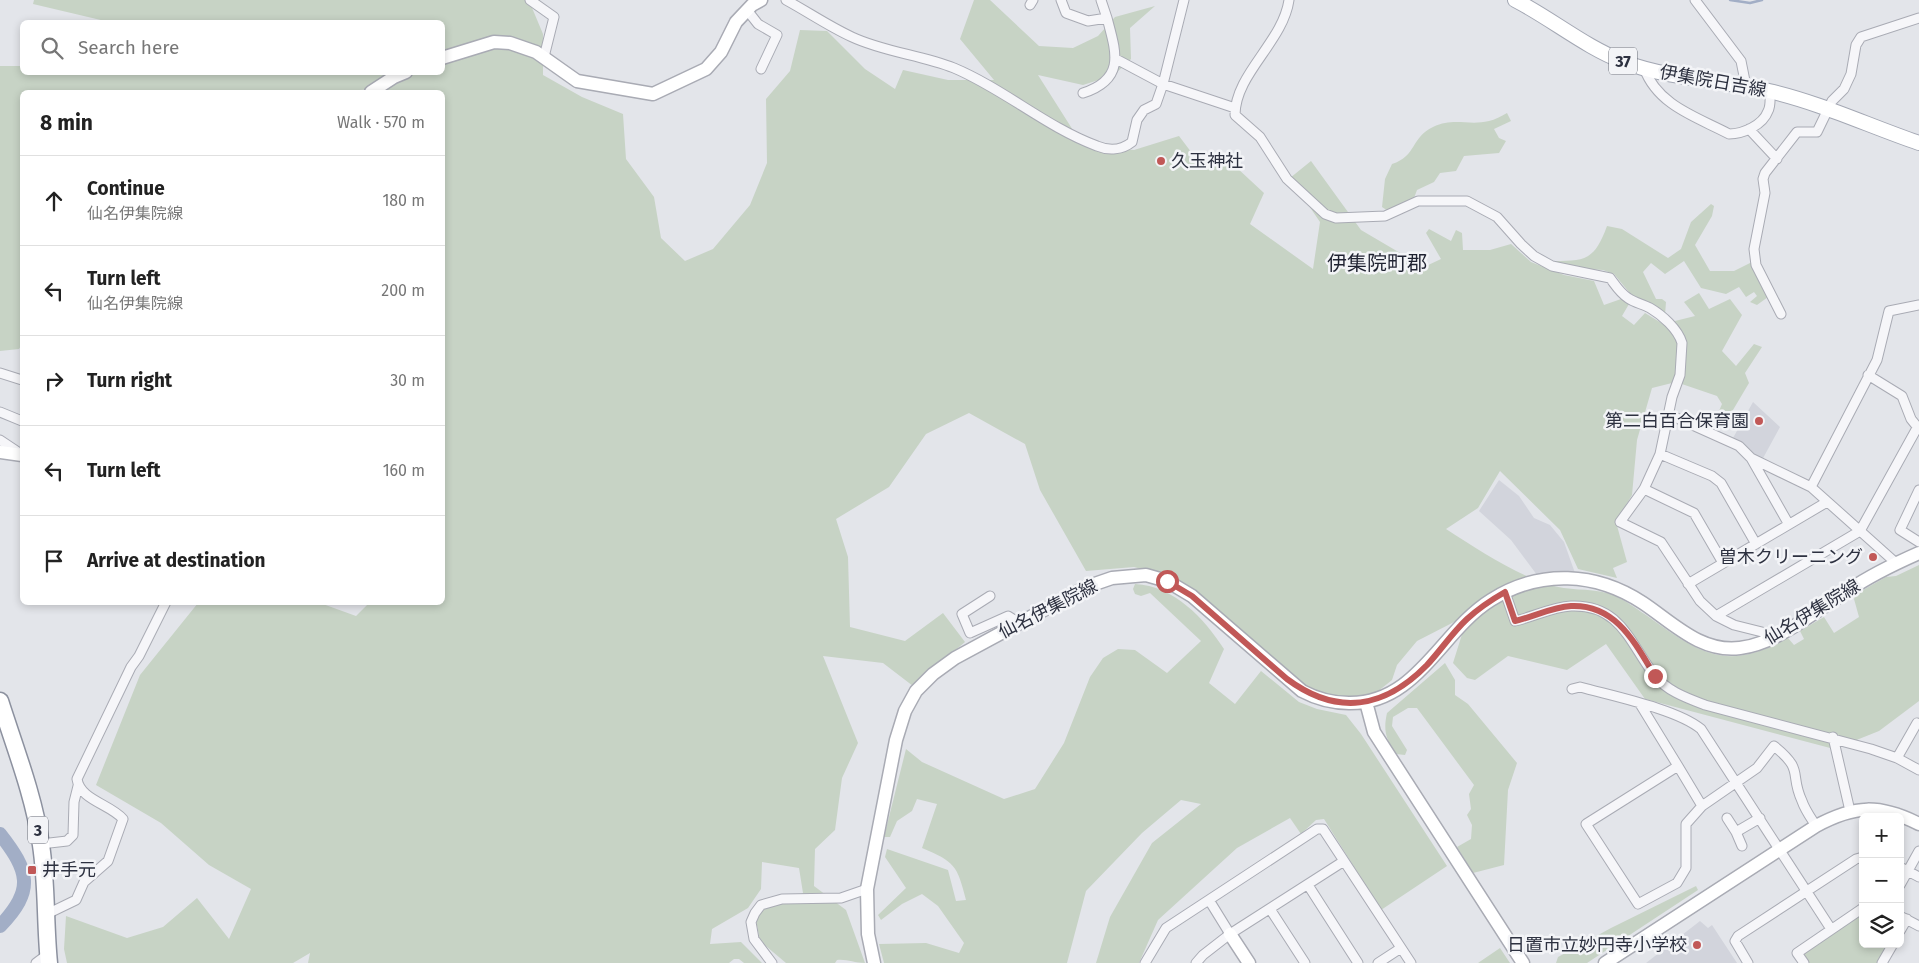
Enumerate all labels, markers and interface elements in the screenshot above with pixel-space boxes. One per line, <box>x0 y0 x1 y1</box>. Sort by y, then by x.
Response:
search box <box>20 20 445 75</box>
icon: search <box>38 34 66 62</box>
text: Search here <box>78 36 179 59</box>
road number: 37 <box>1609 48 1637 74</box>
street label: 伊集院日吉線 <box>1658 61 1768 101</box>
text: 8 min <box>40 110 93 136</box>
text: Walk · 570 m <box>337 113 425 132</box>
place label: 久玉神社 <box>1171 150 1243 172</box>
marker: 久玉神社 <box>1155 155 1167 167</box>
text: Continue <box>87 177 165 200</box>
icon: ahead <box>40 187 68 215</box>
text: 180 m <box>382 191 425 210</box>
text: 仙名伊集院線 <box>87 204 183 223</box>
district label: 伊集院町郡 <box>1327 251 1427 275</box>
text: Turn left <box>87 267 161 290</box>
icon: left <box>40 277 68 305</box>
text: 200 m <box>381 281 425 300</box>
text: 仙名伊集院線 <box>87 294 183 313</box>
icon: right <box>40 367 68 395</box>
text: Turn right <box>87 369 172 392</box>
text: 30 m <box>390 371 425 390</box>
place label: 第二白百合保育園 <box>1605 410 1749 432</box>
marker: 第二白百合保育園 <box>1753 415 1765 427</box>
icon: left <box>40 457 68 485</box>
text: Turn left <box>87 459 161 482</box>
text: 160 m <box>383 461 425 480</box>
place label: 曽木クリーニング <box>1719 546 1863 568</box>
icon: arrive <box>40 547 68 575</box>
text: Arrive at destination <box>87 549 266 572</box>
marker: 曽木クリーニング <box>1867 551 1879 563</box>
route start <box>1156 570 1179 593</box>
street label: 仙名伊集院線 <box>995 575 1101 643</box>
street label: 仙名伊集院線 <box>1760 575 1864 649</box>
route end <box>1644 665 1667 688</box>
map controls <box>1859 813 1904 948</box>
button: + <box>1859 813 1904 858</box>
road number: 3 <box>28 816 48 844</box>
button: − <box>1859 858 1904 903</box>
place label: 井手元 <box>42 859 96 881</box>
marker: 井手元 <box>26 864 38 876</box>
button: layers <box>1859 903 1904 948</box>
place label: 日置市立妙円寺小学校 <box>1507 934 1687 956</box>
marker: 日置市立妙円寺小学校 <box>1691 939 1703 951</box>

